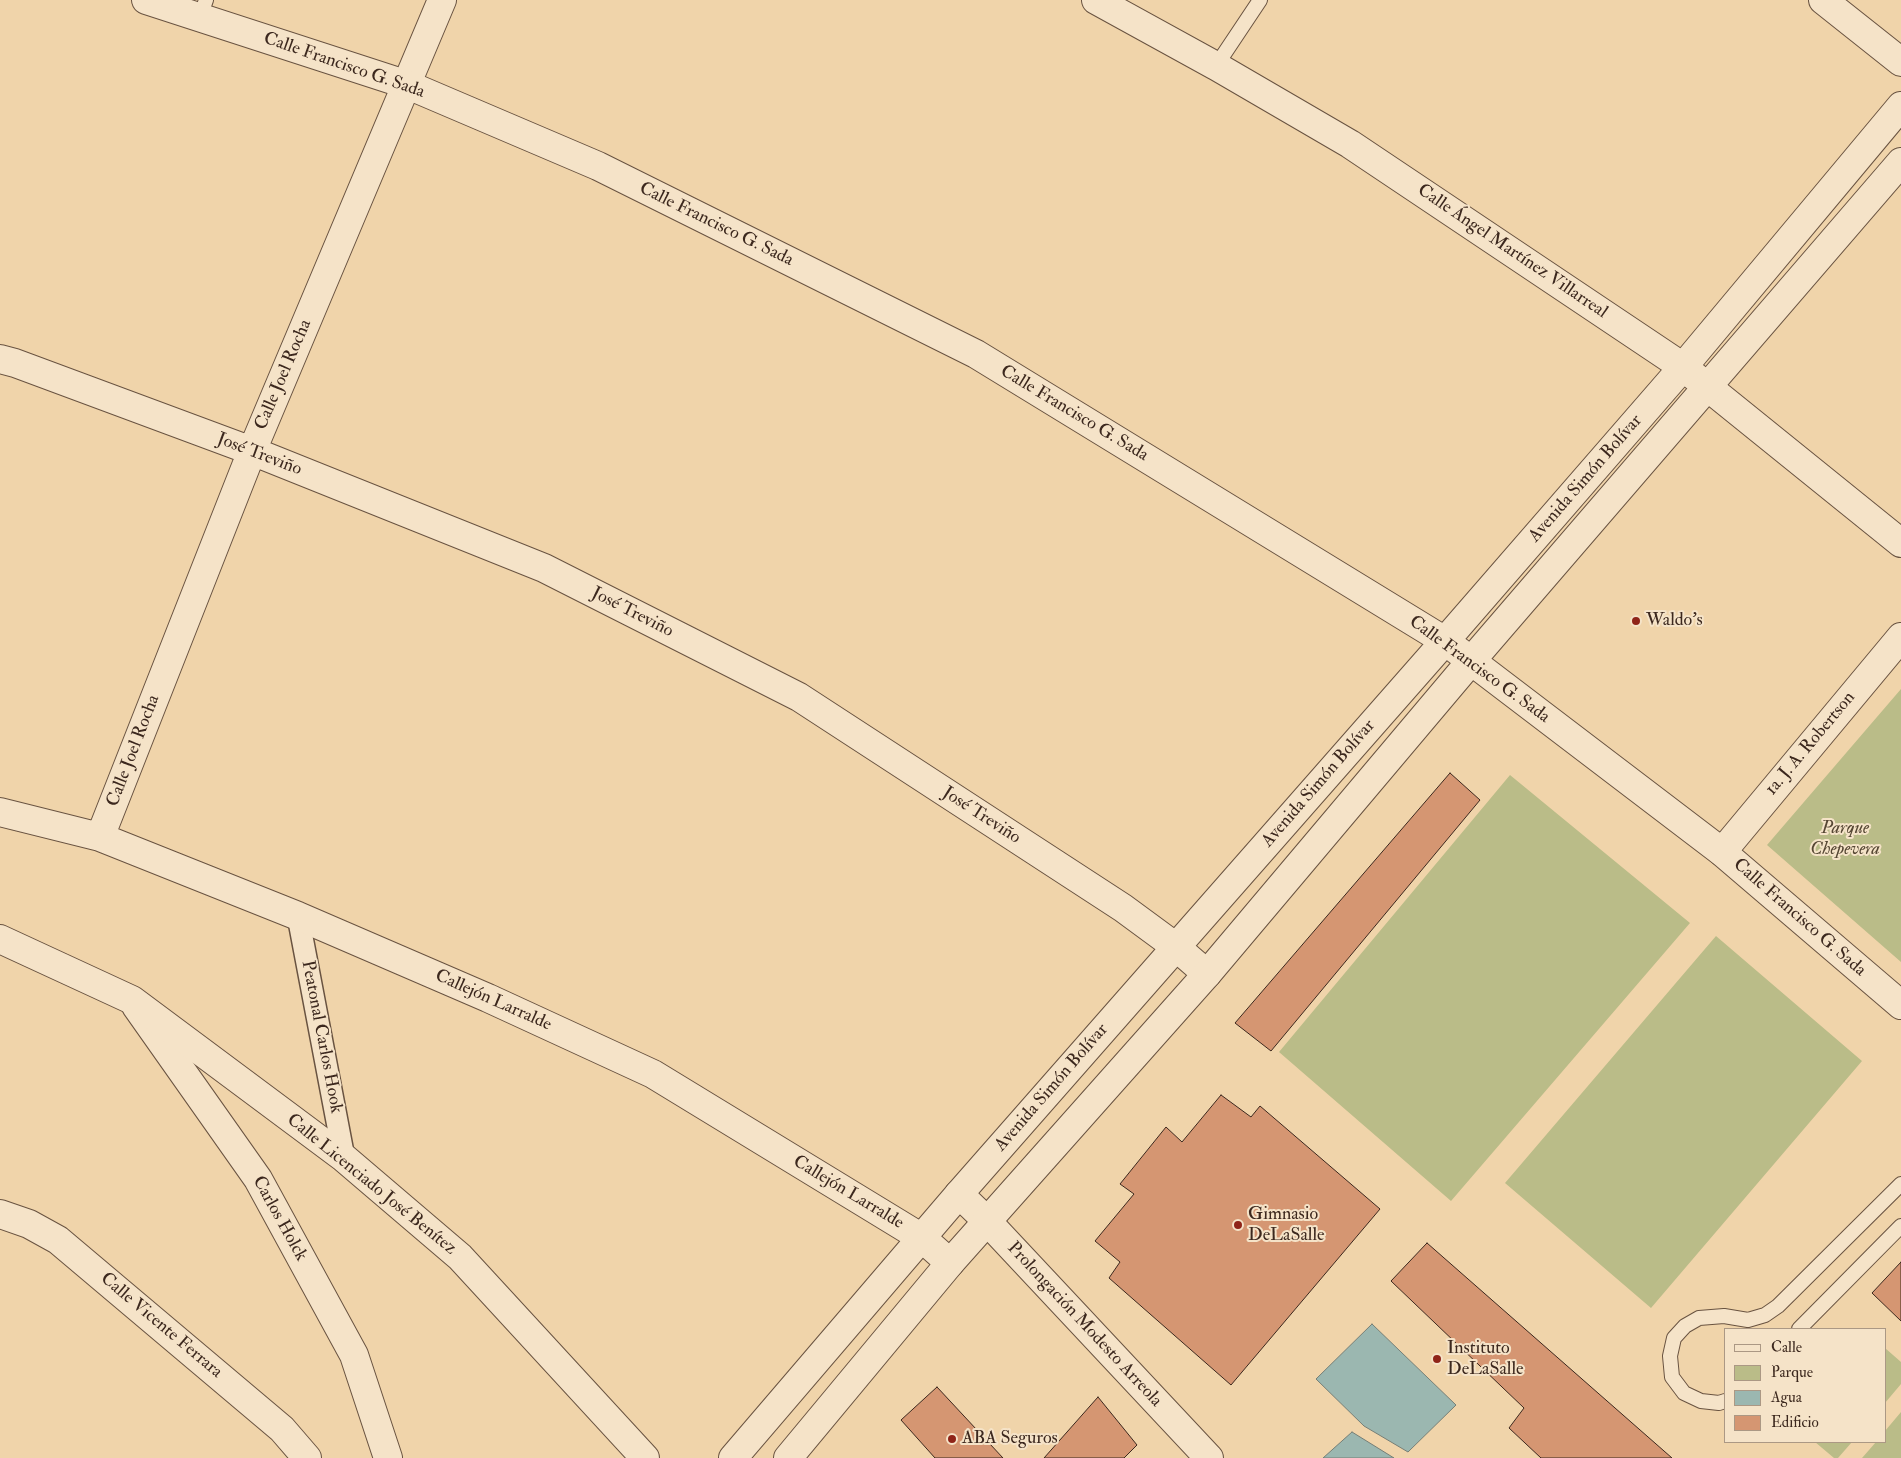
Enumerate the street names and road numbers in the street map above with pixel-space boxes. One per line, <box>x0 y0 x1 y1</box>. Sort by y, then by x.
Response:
street label: Calle Francisco G. Sada <box>261 28 427 104</box>
street label: Calle Francisco G. Sada <box>635 178 797 272</box>
street label: Calle Ángel Martínez Villarreal <box>1413 180 1611 324</box>
street label: Calle Joel Rocha <box>251 316 317 434</box>
street label: Calle Francisco G. Sada <box>996 361 1152 467</box>
street label: Avenida Simón Bolívar <box>1525 411 1647 547</box>
street label: José Treviño <box>214 429 304 481</box>
street label: José Treviño <box>587 583 677 643</box>
street label: Calle Francisco G. Sada <box>1404 612 1554 728</box>
street label: 1a. J. A. Robertson <box>1761 688 1861 800</box>
street label: Calle Joel Rocha <box>103 692 165 810</box>
street label: Avenida Simón Bolívar <box>1258 716 1380 852</box>
street label: José Treviño <box>938 783 1024 849</box>
street label: Calle Francisco G. Sada <box>1728 854 1870 982</box>
street label: Peatonal Carlos Hook <box>296 959 346 1115</box>
street label: Callejón Larralde <box>431 966 555 1036</box>
street label: Avenida Simón Bolívar <box>991 1020 1113 1156</box>
street label: Calle Licenciado José Benítez <box>282 1110 460 1260</box>
street label: Callejón Larralde <box>789 1151 907 1235</box>
street label: Carlos Holck <box>247 1173 311 1265</box>
street label: Prolongación Modesto Arreola <box>1002 1238 1166 1412</box>
street label: Calle Vicente Ferrara <box>96 1269 226 1383</box>

